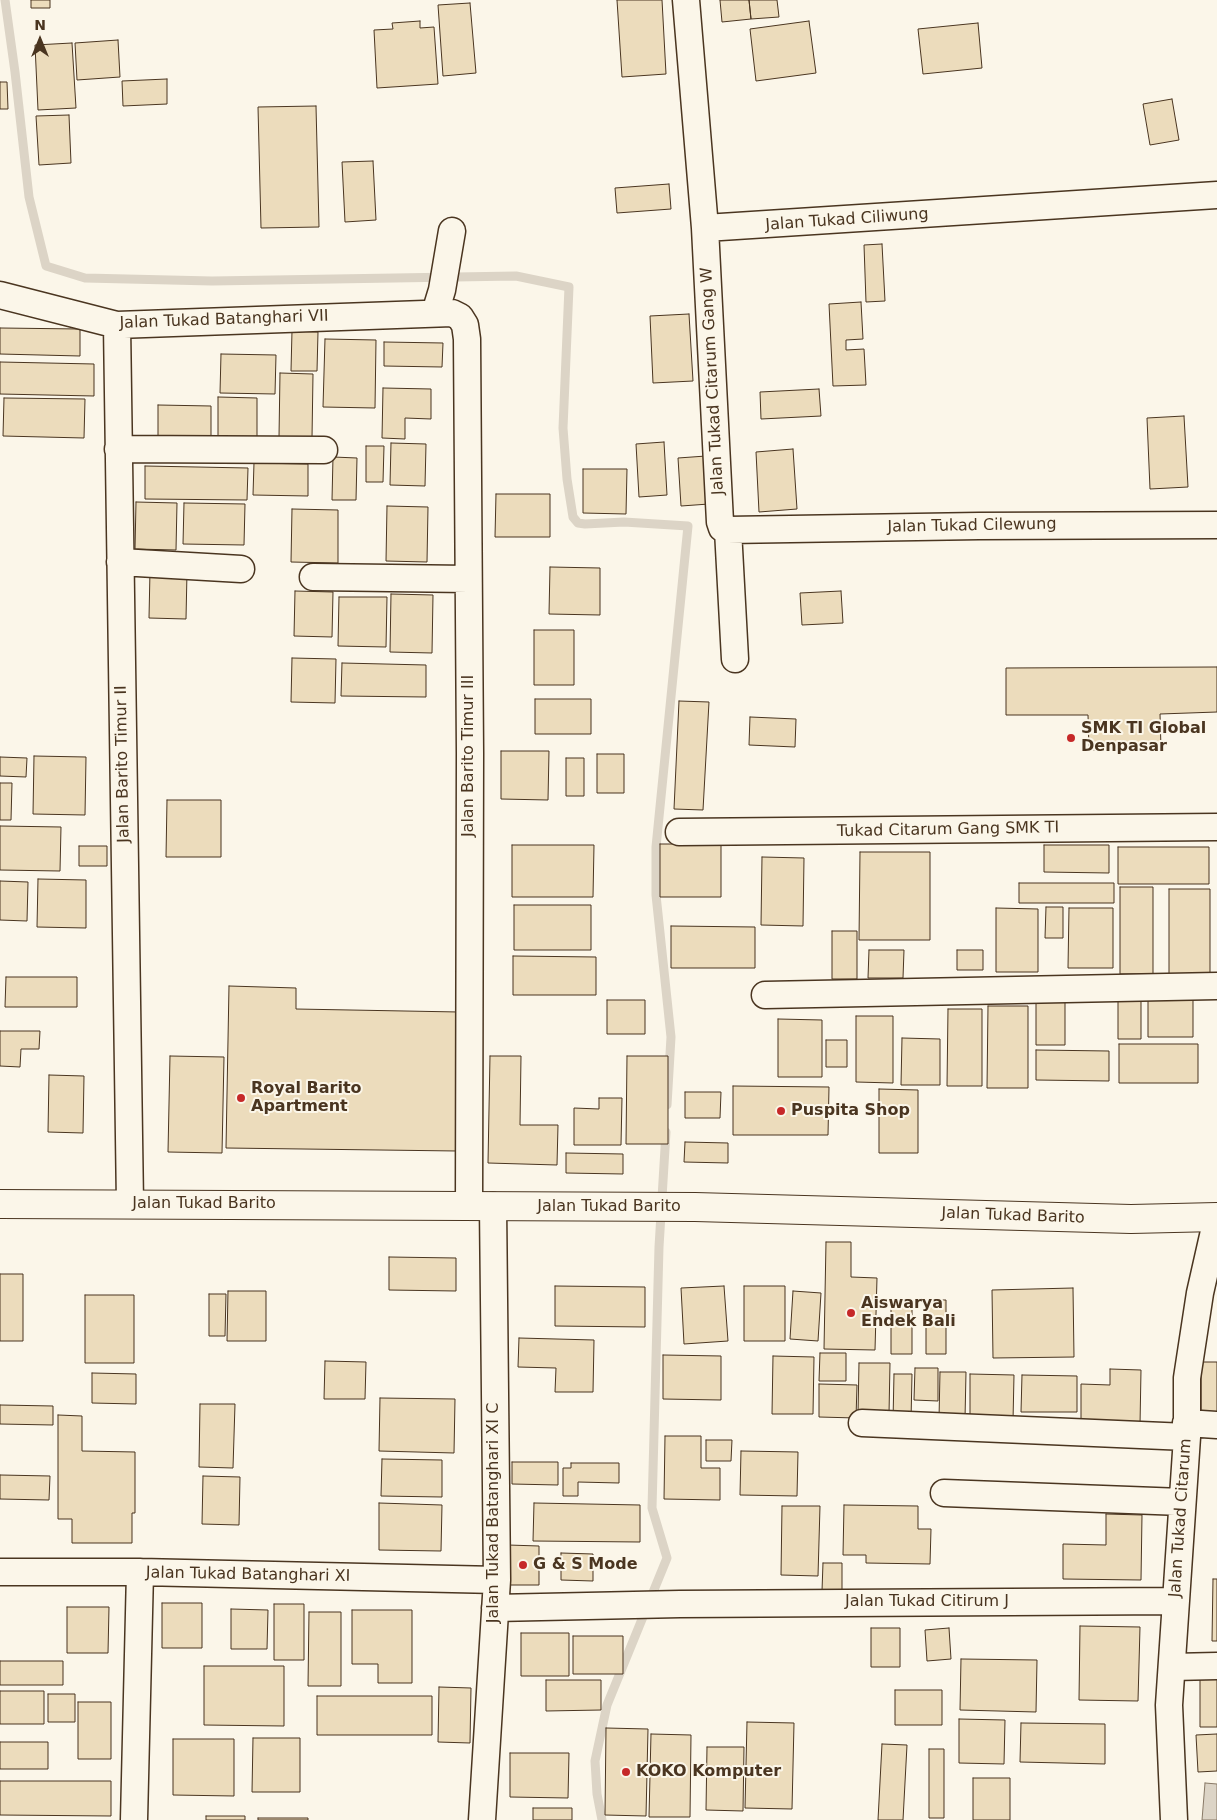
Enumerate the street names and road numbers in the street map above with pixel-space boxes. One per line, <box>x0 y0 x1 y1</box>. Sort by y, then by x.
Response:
street label: Jalan Tukad Ciliwung <box>765 205 929 235</box>
street label: Jalan Tukad Citarum Gang W <box>697 267 729 495</box>
street label: Jalan Tukad Batanghari VII <box>119 307 329 333</box>
street label: Jalan Tukad Cilewung <box>887 515 1057 537</box>
street label: Jalan Barito Timur III <box>459 675 479 837</box>
street label: Jalan Barito Timur II <box>112 685 134 843</box>
street label: Tukad Citarum Gang SMK TI <box>837 818 1059 842</box>
street label: Jalan Tukad Barito <box>132 1194 276 1214</box>
street label: Jalan Tukad Barito <box>537 1197 681 1217</box>
street label: Jalan Tukad Barito <box>941 1204 1085 1228</box>
street label: Jalan Tukad Batanghari XI C <box>484 1403 504 1623</box>
street label: Jalan Tukad Citarum <box>1166 1438 1196 1598</box>
street label: Jalan Tukad Batanghari XI <box>146 1564 350 1586</box>
street label: Jalan Tukad Citirum J <box>845 1592 1009 1612</box>

